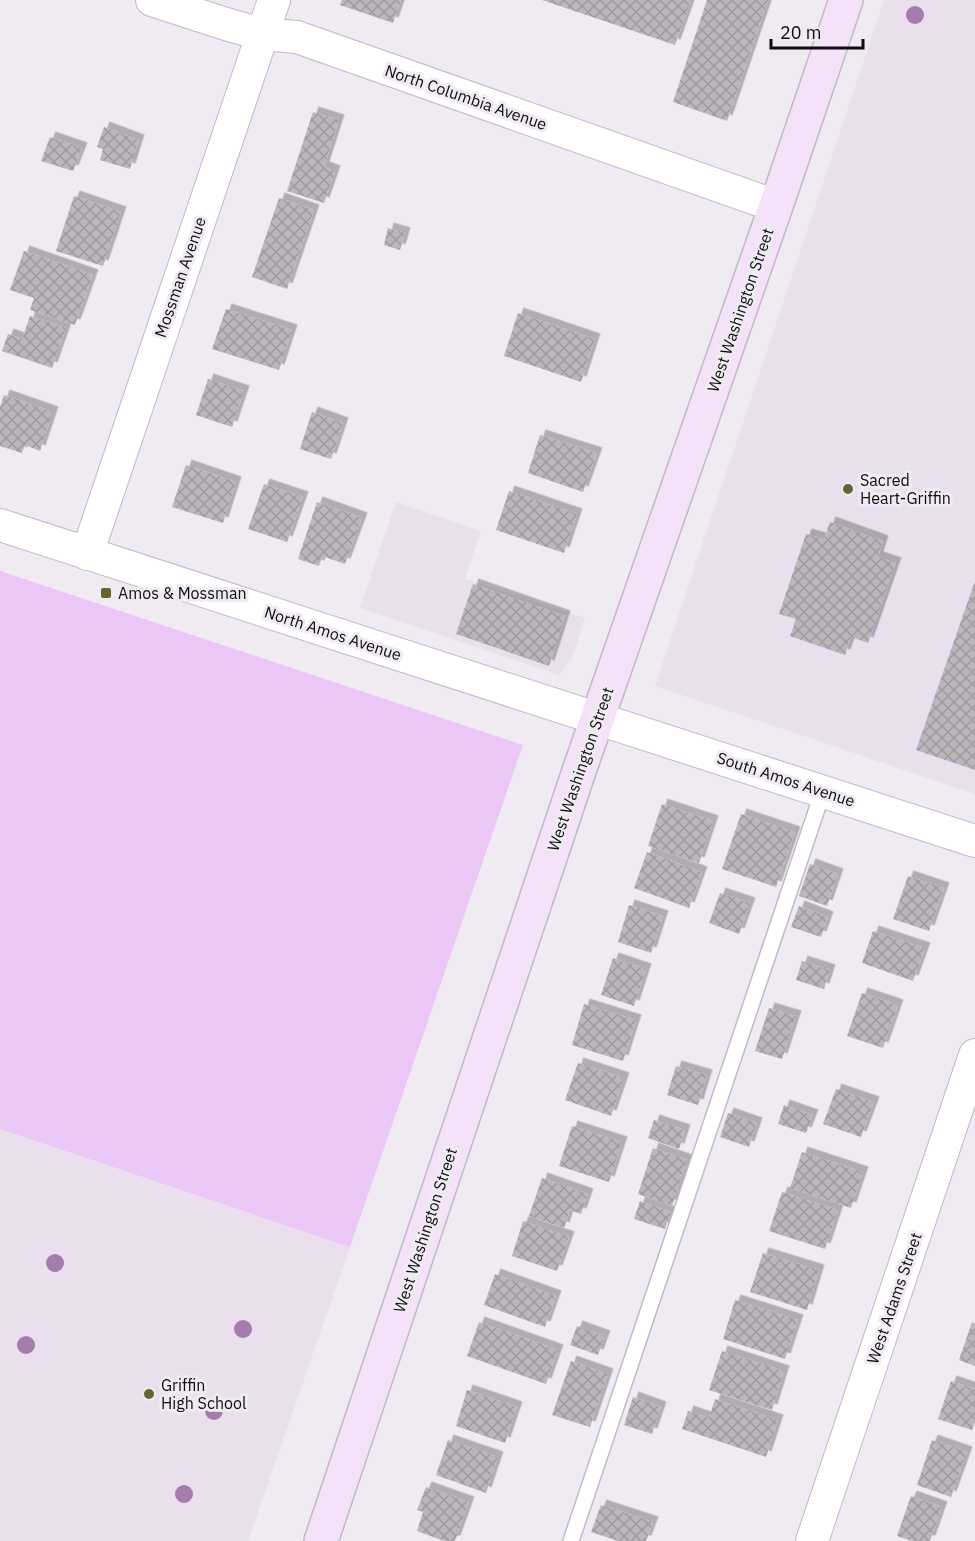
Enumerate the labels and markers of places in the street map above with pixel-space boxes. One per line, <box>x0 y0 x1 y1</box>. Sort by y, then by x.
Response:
place label: Sacred Heart-Griffin <box>860 470 951 508</box>
marker: Sacred Heart-Griffin <box>841 482 855 496</box>
place label: Amos & Mossman <box>118 583 247 603</box>
marker: Amos & Mossman <box>99 586 113 600</box>
place label: Griffin High School <box>161 1375 246 1413</box>
marker: Griffin High School <box>142 1387 156 1401</box>

